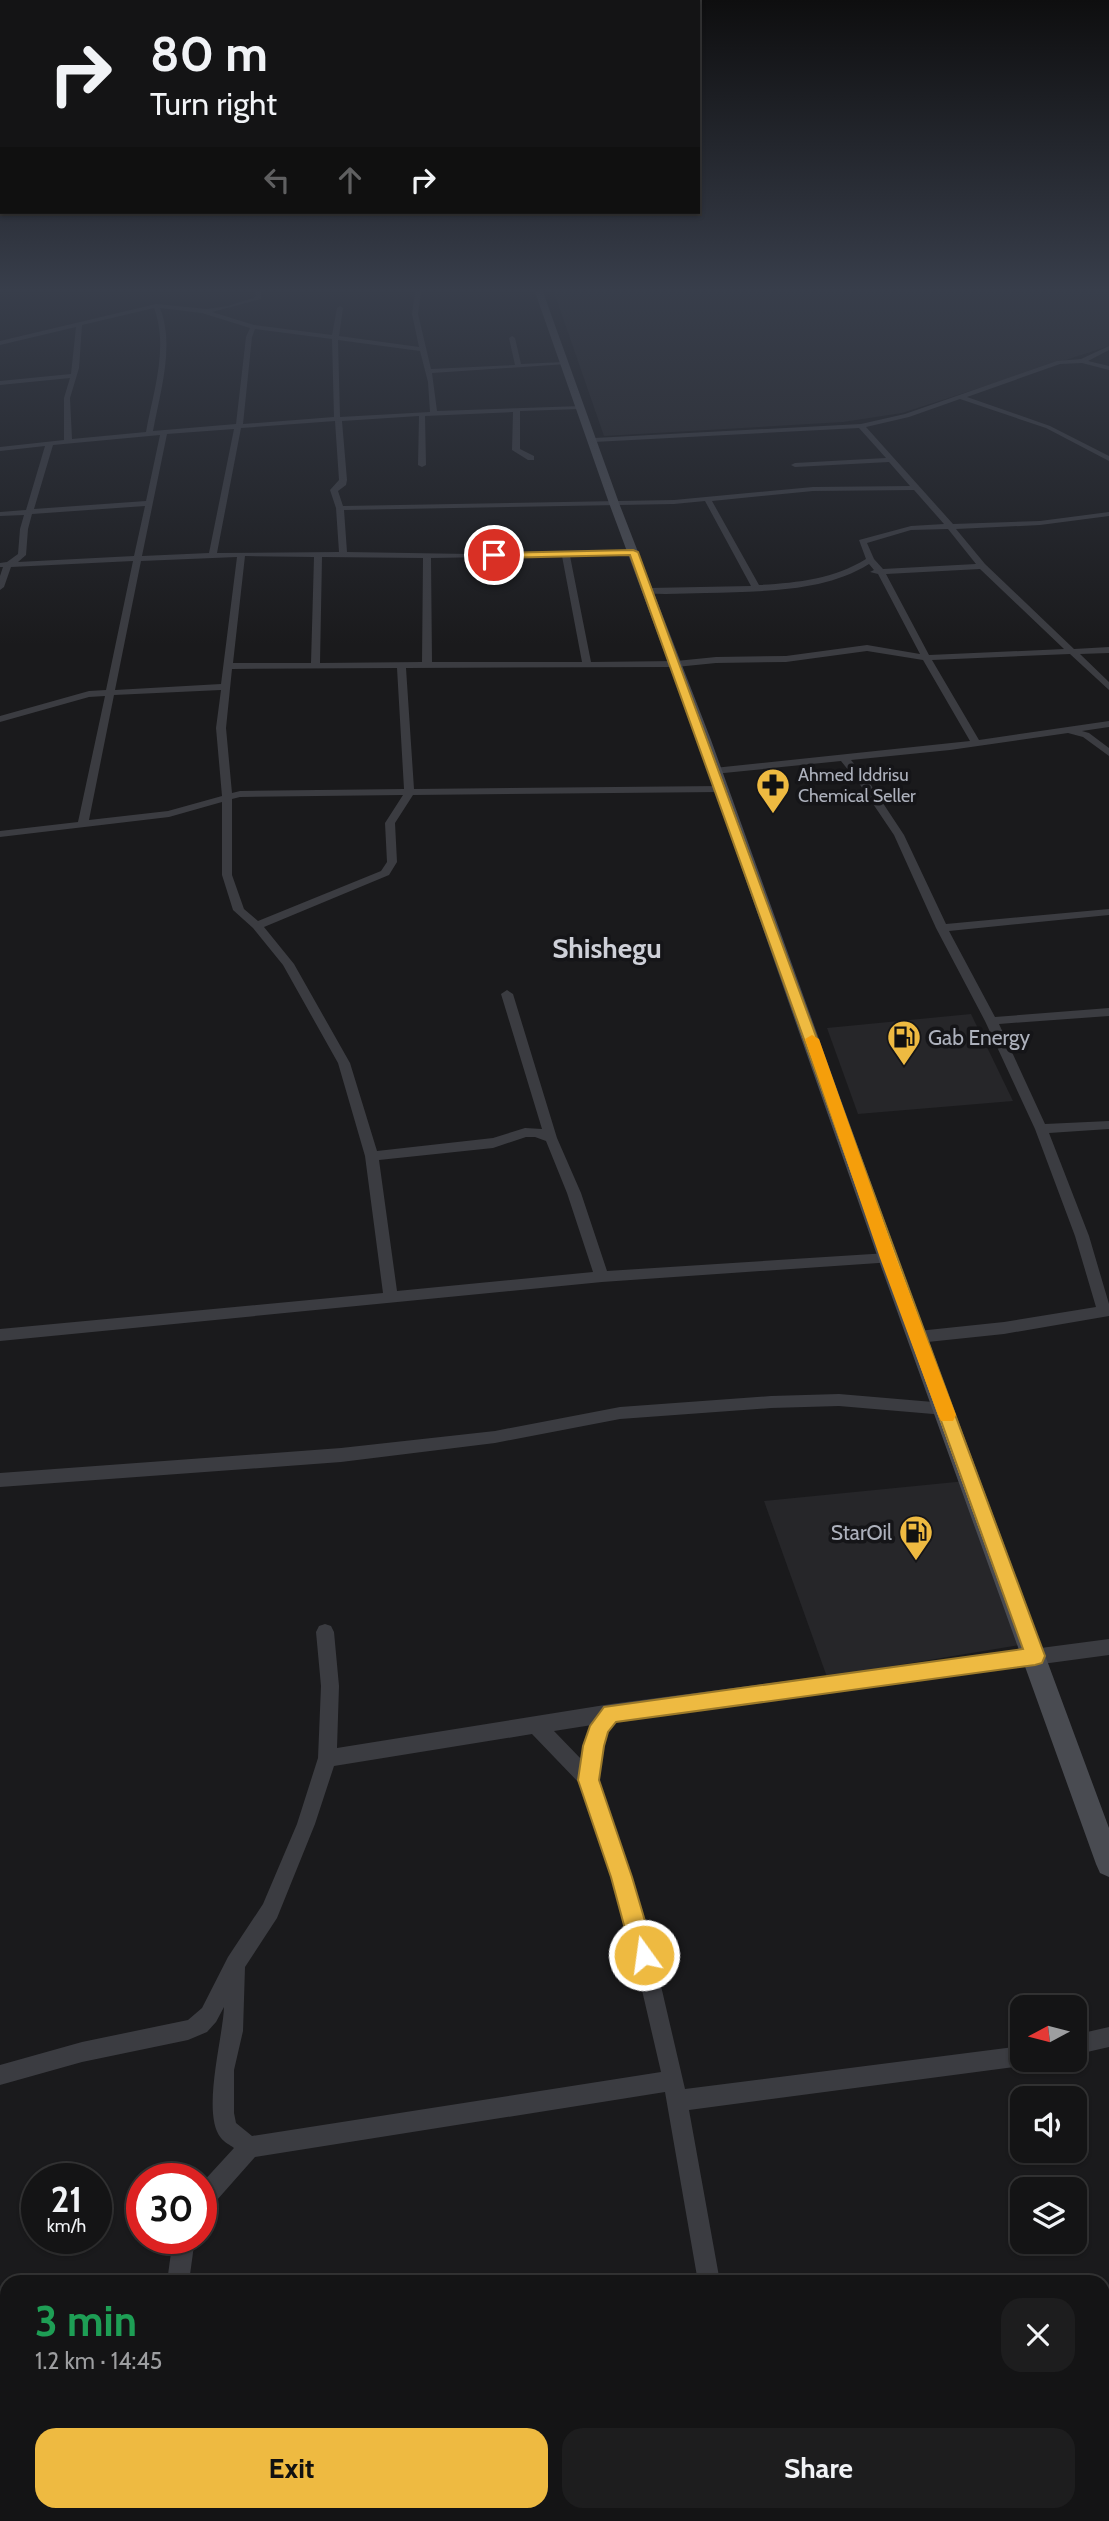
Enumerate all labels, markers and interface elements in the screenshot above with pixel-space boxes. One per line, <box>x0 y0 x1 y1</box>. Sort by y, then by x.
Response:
text: 80 m <box>150 24 268 83</box>
icon: right <box>35 28 126 119</box>
text: Turn right <box>150 84 277 123</box>
icon: left <box>258 161 296 199</box>
icon: ahead <box>331 161 369 199</box>
icon: right <box>404 161 442 199</box>
pin <box>464 525 524 585</box>
icon: arrive <box>475 536 513 574</box>
place label: Ahmed Iddrisu Chemical Seller <box>798 764 916 807</box>
pharmacy icon: Ahmed Iddrisu Chemical Seller <box>754 766 792 815</box>
district label: Shishegu <box>552 931 662 965</box>
fuel station icon: Gab Energy <box>885 1018 923 1067</box>
place label: Gab Energy <box>928 1025 1030 1050</box>
fuel station icon: StarOil <box>897 1513 935 1562</box>
place label: StarOil <box>831 1520 892 1545</box>
position arrow <box>607 1918 681 1992</box>
north arrow <box>1010 1995 1087 2072</box>
map controls <box>1010 1995 1087 2254</box>
button: sound <box>1010 2086 1087 2163</box>
speed limit sign: 30 <box>126 2163 217 2254</box>
button: layers <box>1010 2177 1087 2254</box>
text: 21 <box>51 2178 82 2221</box>
text: km/h <box>47 2215 86 2237</box>
text: 3 min <box>35 2295 137 2347</box>
button: close <box>1001 2298 1075 2372</box>
text: 1.2 km · 14:45 <box>35 2347 162 2375</box>
button: Exit <box>35 2428 548 2508</box>
button: Share <box>562 2428 1075 2508</box>

